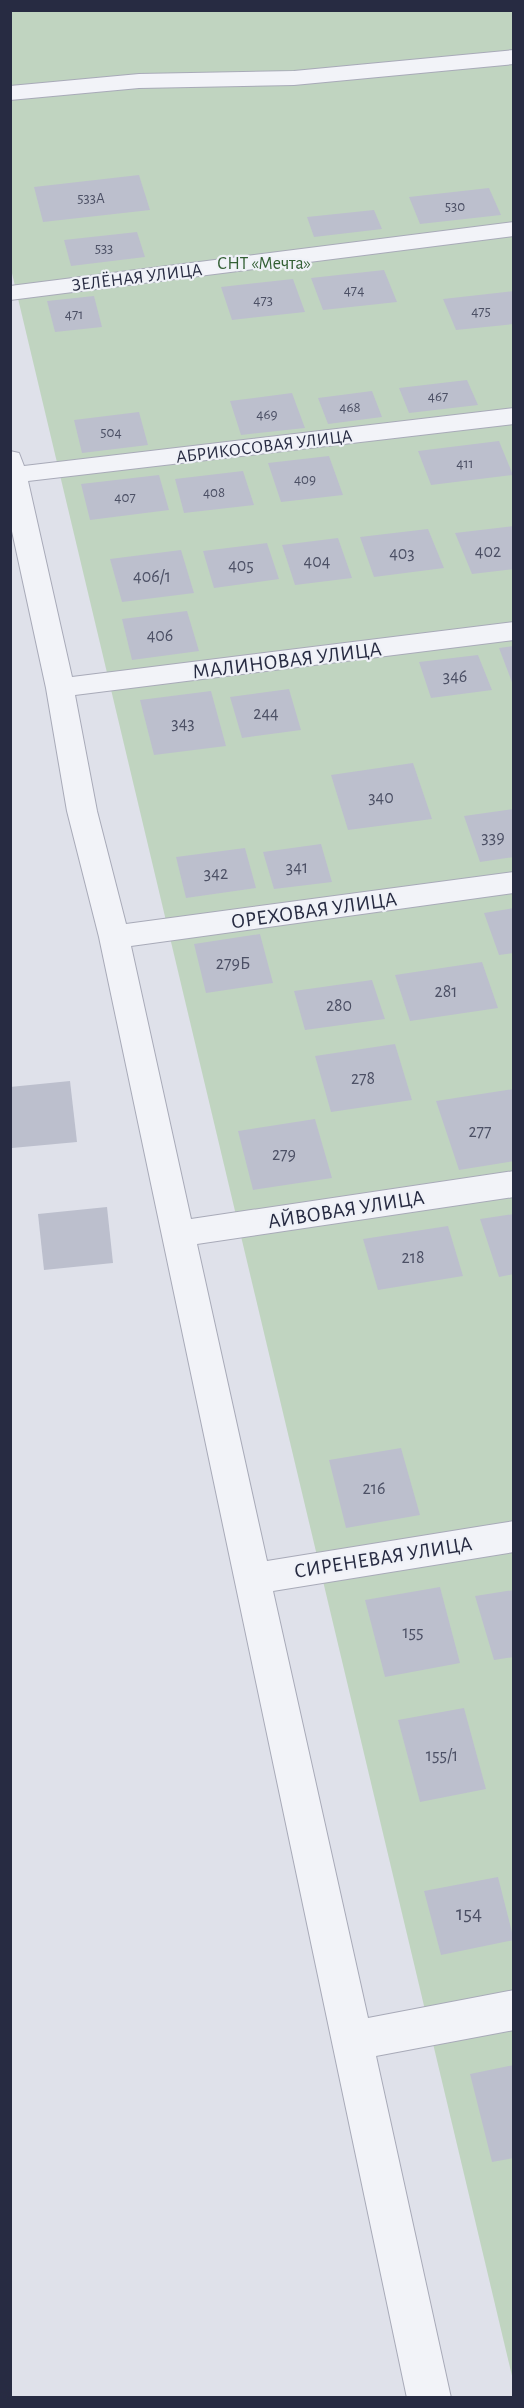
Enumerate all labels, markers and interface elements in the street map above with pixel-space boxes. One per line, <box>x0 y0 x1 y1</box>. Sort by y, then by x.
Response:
house number: 533А <box>77 191 105 206</box>
house number: 530 <box>445 199 465 214</box>
house number: 533 <box>95 241 113 256</box>
park label: СНТ «Мечта» <box>217 255 311 273</box>
street label: ЗЕЛЁНАЯ УЛИЦА <box>71 259 204 295</box>
house number: 474 <box>344 283 364 298</box>
house number: 473 <box>253 293 273 308</box>
house number: 475 <box>471 304 491 319</box>
house number: 471 <box>65 307 83 322</box>
house number: 467 <box>428 389 448 404</box>
house number: 468 <box>339 400 361 415</box>
house number: 469 <box>256 407 278 422</box>
house number: 504 <box>100 425 122 440</box>
street label: АБРИКОСОВАЯ УЛИЦА <box>175 427 354 467</box>
house number: 411 <box>456 456 474 471</box>
house number: 409 <box>294 472 316 487</box>
house number: 408 <box>203 485 225 500</box>
house number: 407 <box>114 490 136 505</box>
house number: 402 <box>475 543 501 561</box>
house number: 403 <box>389 545 415 563</box>
house number: 404 <box>304 553 331 571</box>
house number: 405 <box>228 557 254 575</box>
house number: 406/1 <box>133 568 171 586</box>
house number: 406 <box>147 627 173 645</box>
street label: МАЛИНОВАЯ УЛИЦА <box>191 638 383 683</box>
house number: 346 <box>443 668 467 686</box>
house number: 244 <box>253 705 279 723</box>
house number: 343 <box>171 715 195 733</box>
house number: 340 <box>368 789 394 807</box>
house number: 339 <box>481 829 505 847</box>
house number: 341 <box>286 859 308 877</box>
house number: 342 <box>204 865 228 883</box>
street label: ОРЕХОВАЯ УЛИЦА <box>230 888 398 933</box>
house number: 279Б <box>216 955 250 973</box>
house number: 281 <box>435 983 457 1001</box>
house number: 280 <box>326 997 352 1015</box>
house number: 278 <box>351 1070 375 1088</box>
house number: 277 <box>468 1123 492 1141</box>
house number: 279 <box>272 1146 296 1164</box>
street label: АЙВОВАЯ УЛИЦА <box>266 1186 426 1232</box>
house number: 218 <box>402 1249 424 1267</box>
house number: 216 <box>363 1480 385 1498</box>
street label: СИРЕНЕВАЯ УЛИЦА <box>293 1533 473 1582</box>
house number: 155 <box>402 1624 424 1642</box>
house number: 155/1 <box>426 1747 458 1765</box>
house number: 154 <box>456 1903 482 1924</box>

